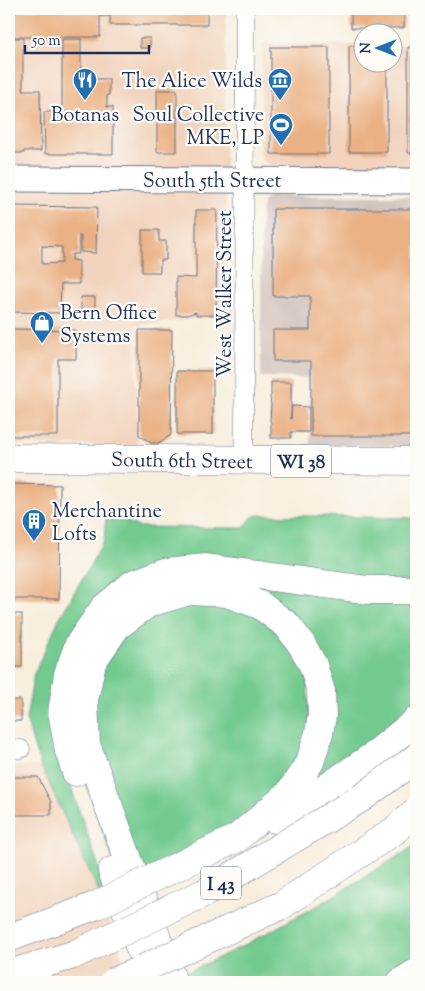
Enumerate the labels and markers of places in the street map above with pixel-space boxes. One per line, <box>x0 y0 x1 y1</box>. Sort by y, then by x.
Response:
restaurant icon: Botanas <box>72 67 98 101</box>
museum icon: The Alice Wilds <box>267 67 293 101</box>
place label: The Alice Wilds <box>122 68 262 97</box>
place label: Botanas <box>51 102 119 131</box>
place label: Soul Collective MKE, LP <box>133 102 264 154</box>
sports icon: Soul Collective MKE, LP <box>268 112 294 146</box>
place label: Bern Office Systems <box>60 300 157 352</box>
shop icon: Bern Office Systems <box>29 310 55 344</box>
place label: Merchantine Lofts <box>52 498 162 550</box>
building icon: Merchantine Lofts <box>21 508 47 542</box>

